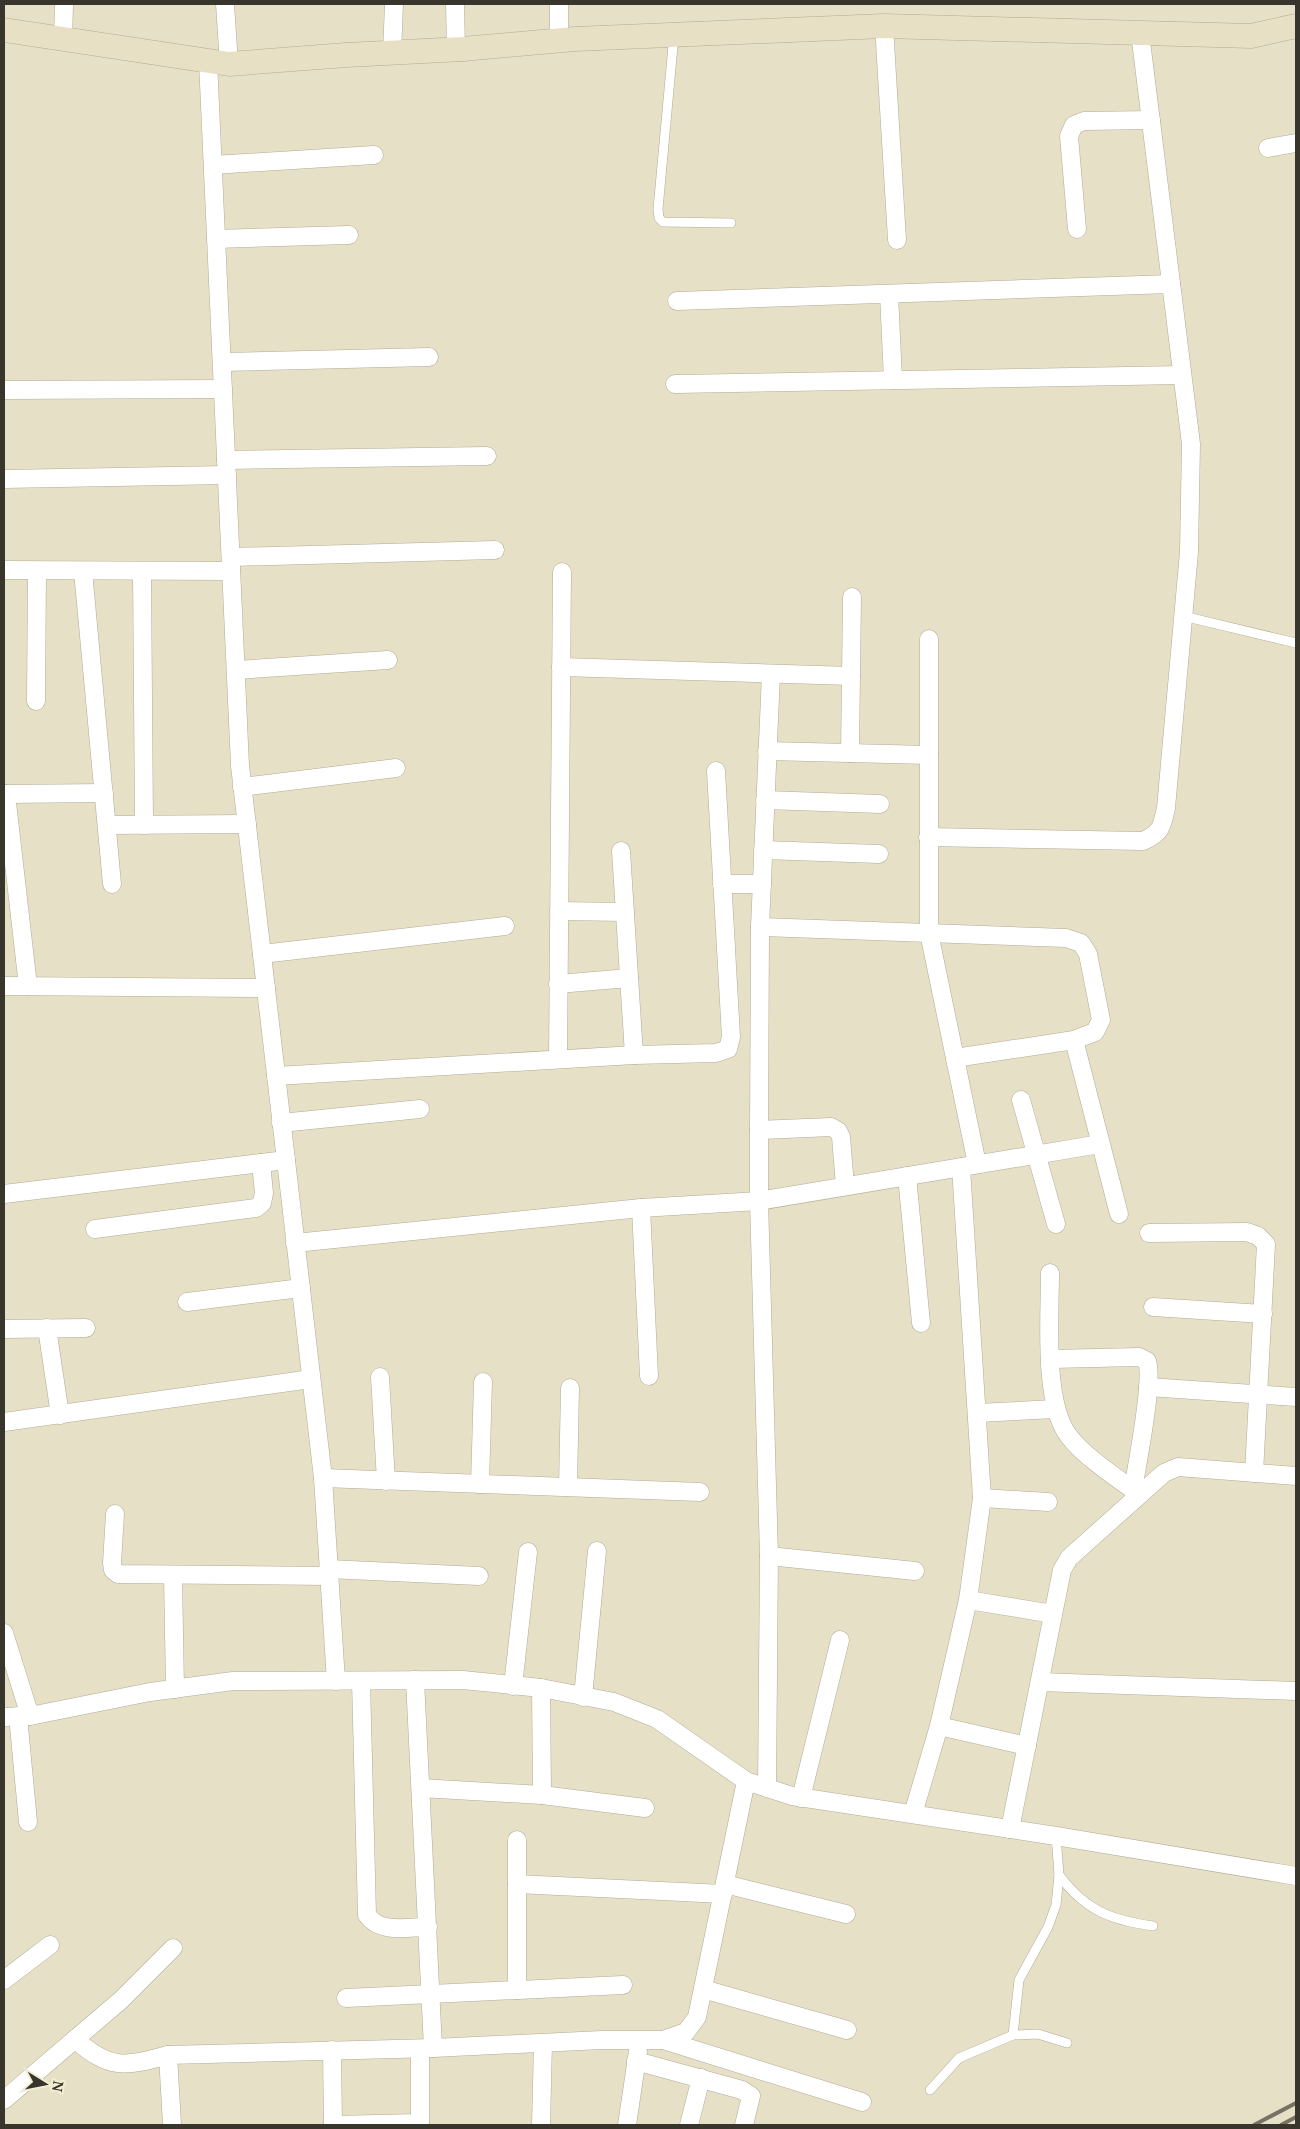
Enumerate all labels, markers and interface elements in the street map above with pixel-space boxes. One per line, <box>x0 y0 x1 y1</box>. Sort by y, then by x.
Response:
north arrow <box>20 2059 70 2109</box>
text: N <box>48 2079 69 2093</box>

